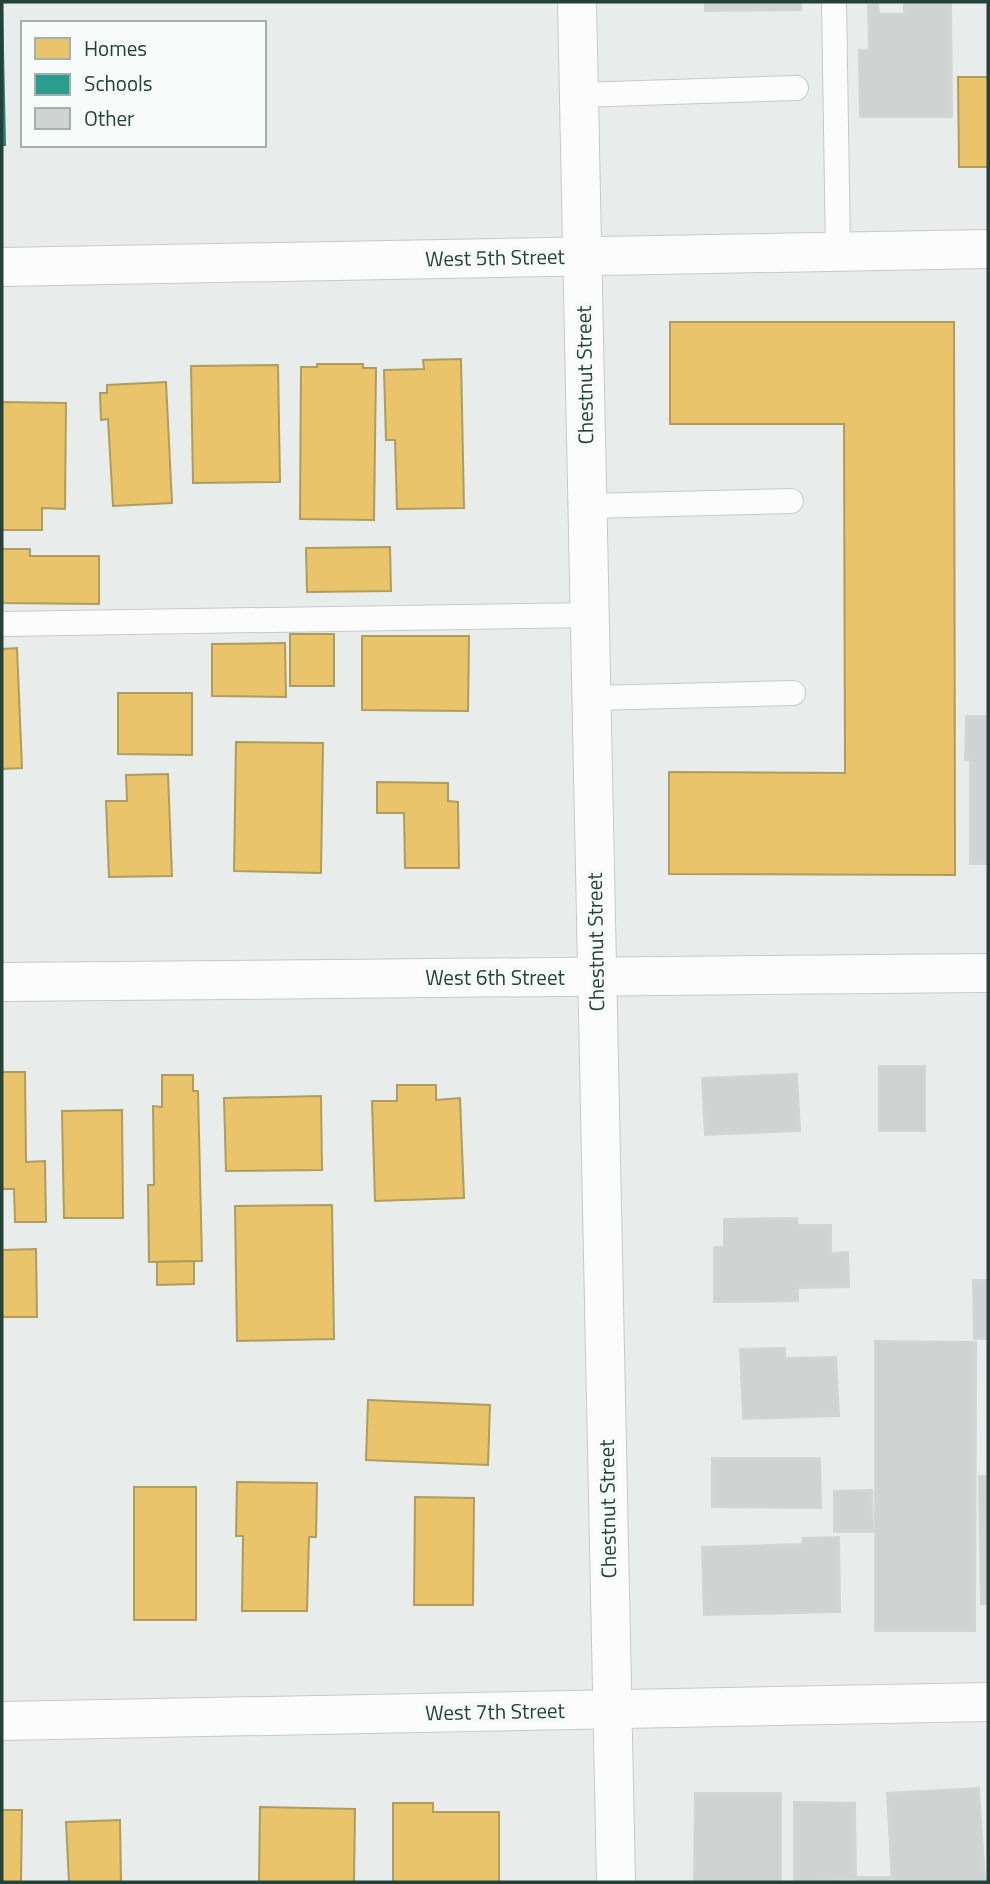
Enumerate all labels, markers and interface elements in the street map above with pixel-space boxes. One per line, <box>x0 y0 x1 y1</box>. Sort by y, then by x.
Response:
legend <box>21 21 266 147</box>
text: Homes <box>84 32 147 64</box>
text: Schools <box>84 67 153 99</box>
text: Other <box>84 102 134 134</box>
street label: West 5th Street <box>425 240 566 274</box>
street label: Chestnut Street <box>567 305 601 445</box>
street label: Chestnut Street <box>578 872 612 1012</box>
street label: West 6th Street <box>425 961 565 993</box>
street label: Chestnut Street <box>590 1439 624 1579</box>
street label: West 7th Street <box>425 1694 566 1728</box>

